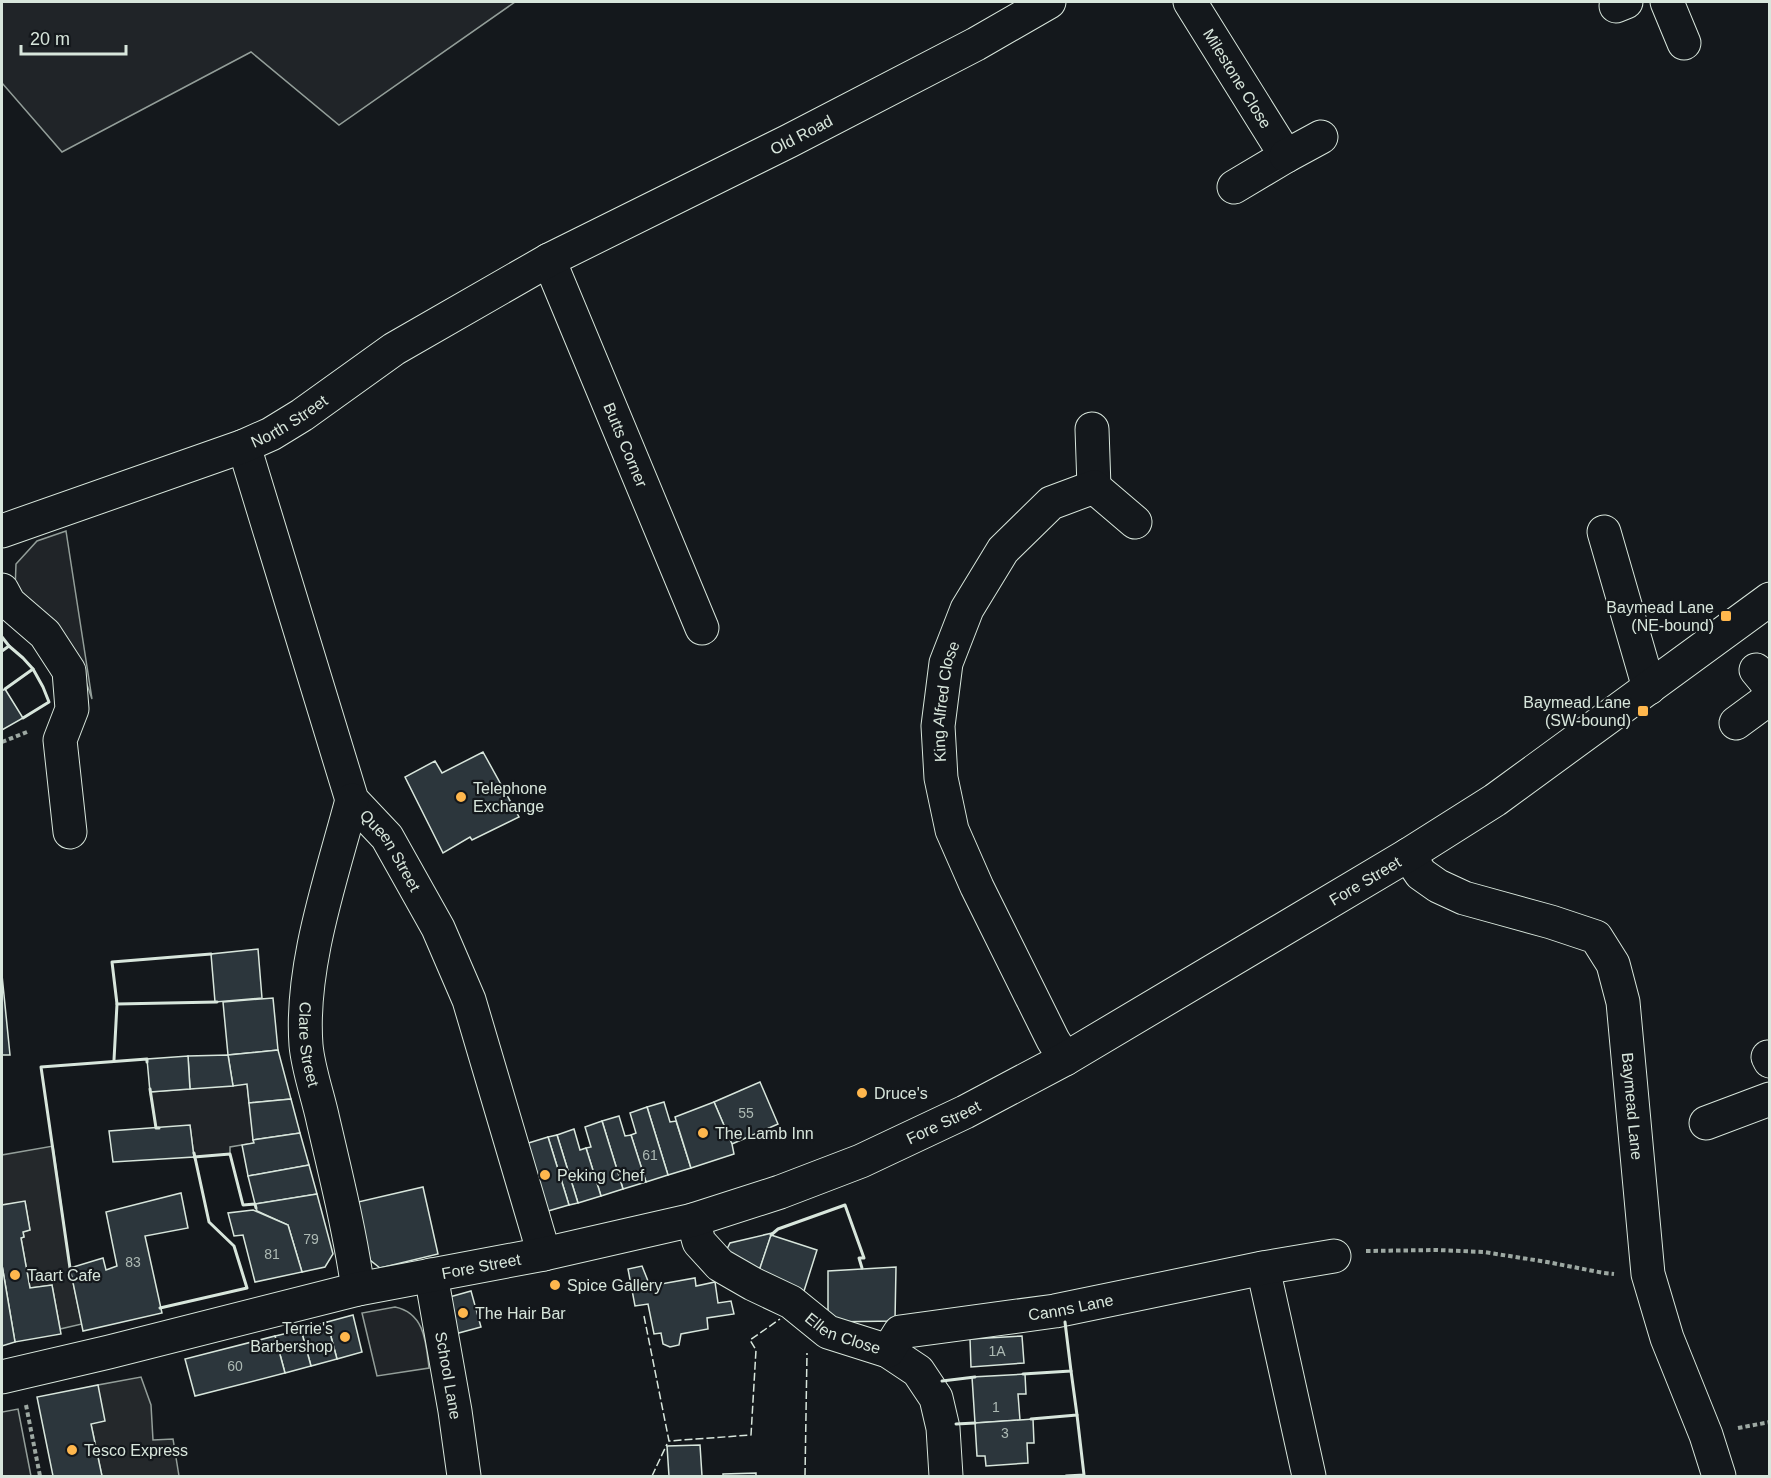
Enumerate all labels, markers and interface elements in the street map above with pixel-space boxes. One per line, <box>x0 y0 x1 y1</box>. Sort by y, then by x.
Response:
scale bar <box>21 18 126 56</box>
street label: Milestone Close <box>1200 26 1275 131</box>
text: 20 m <box>30 29 70 49</box>
street label: Old Road <box>767 112 835 158</box>
street label: North Street <box>248 391 331 450</box>
street label: Butts Corner <box>601 400 651 490</box>
place label: Baymead Lane (NE-bound) <box>1606 599 1714 634</box>
marker: Baymead Lane (NE-bound) <box>1719 609 1733 623</box>
street label: King Alfred Close <box>929 638 962 763</box>
place label: Baymead Lane (SW-bound) <box>1523 694 1631 729</box>
marker: Baymead Lane (SW-bound) <box>1636 704 1650 718</box>
place label: Telephone Exchange <box>473 780 547 815</box>
marker: Telephone Exchange <box>454 790 468 804</box>
street label: Queen Street <box>357 806 424 894</box>
street label: Fore Street <box>1326 853 1404 908</box>
street label: Clare Street <box>297 1001 323 1089</box>
street label: Baymead Lane <box>1619 1052 1646 1161</box>
place label: Druce's <box>874 1085 928 1102</box>
marker: Druce's <box>855 1086 869 1100</box>
street label: Fore Street <box>904 1097 984 1147</box>
house number: 55 <box>738 1105 754 1121</box>
place label: The Lamb Inn <box>715 1125 814 1142</box>
marker: The Lamb Inn <box>696 1126 710 1140</box>
house number: 61 <box>642 1147 658 1163</box>
place label: Peking Chef <box>557 1167 645 1184</box>
marker: Peking Chef <box>538 1168 552 1182</box>
house number: 79 <box>303 1231 319 1247</box>
house number: 81 <box>264 1246 280 1262</box>
street label: Fore Street <box>440 1250 523 1282</box>
house number: 83 <box>125 1254 141 1270</box>
place label: Taart Cafe <box>27 1267 101 1284</box>
marker: Taart Cafe <box>8 1268 22 1282</box>
place label: Spice Gallery <box>567 1277 662 1294</box>
marker: Spice Gallery <box>548 1278 562 1292</box>
street label: Canns Lane <box>1027 1291 1115 1323</box>
place label: The Hair Bar <box>475 1305 566 1322</box>
marker: The Hair Bar <box>456 1306 470 1320</box>
street label: Ellen Close <box>802 1309 883 1357</box>
place label: Terrie's Barbershop <box>250 1320 333 1355</box>
marker: Terrie's Barbershop <box>338 1330 352 1344</box>
street label: School Lane <box>433 1330 465 1421</box>
house number: 1A <box>988 1343 1006 1359</box>
house number: 60 <box>227 1358 243 1374</box>
house number: 1 <box>992 1399 1000 1415</box>
house number: 3 <box>1001 1425 1009 1441</box>
place label: Tesco Express <box>84 1442 188 1459</box>
marker: Tesco Express <box>65 1443 79 1457</box>

